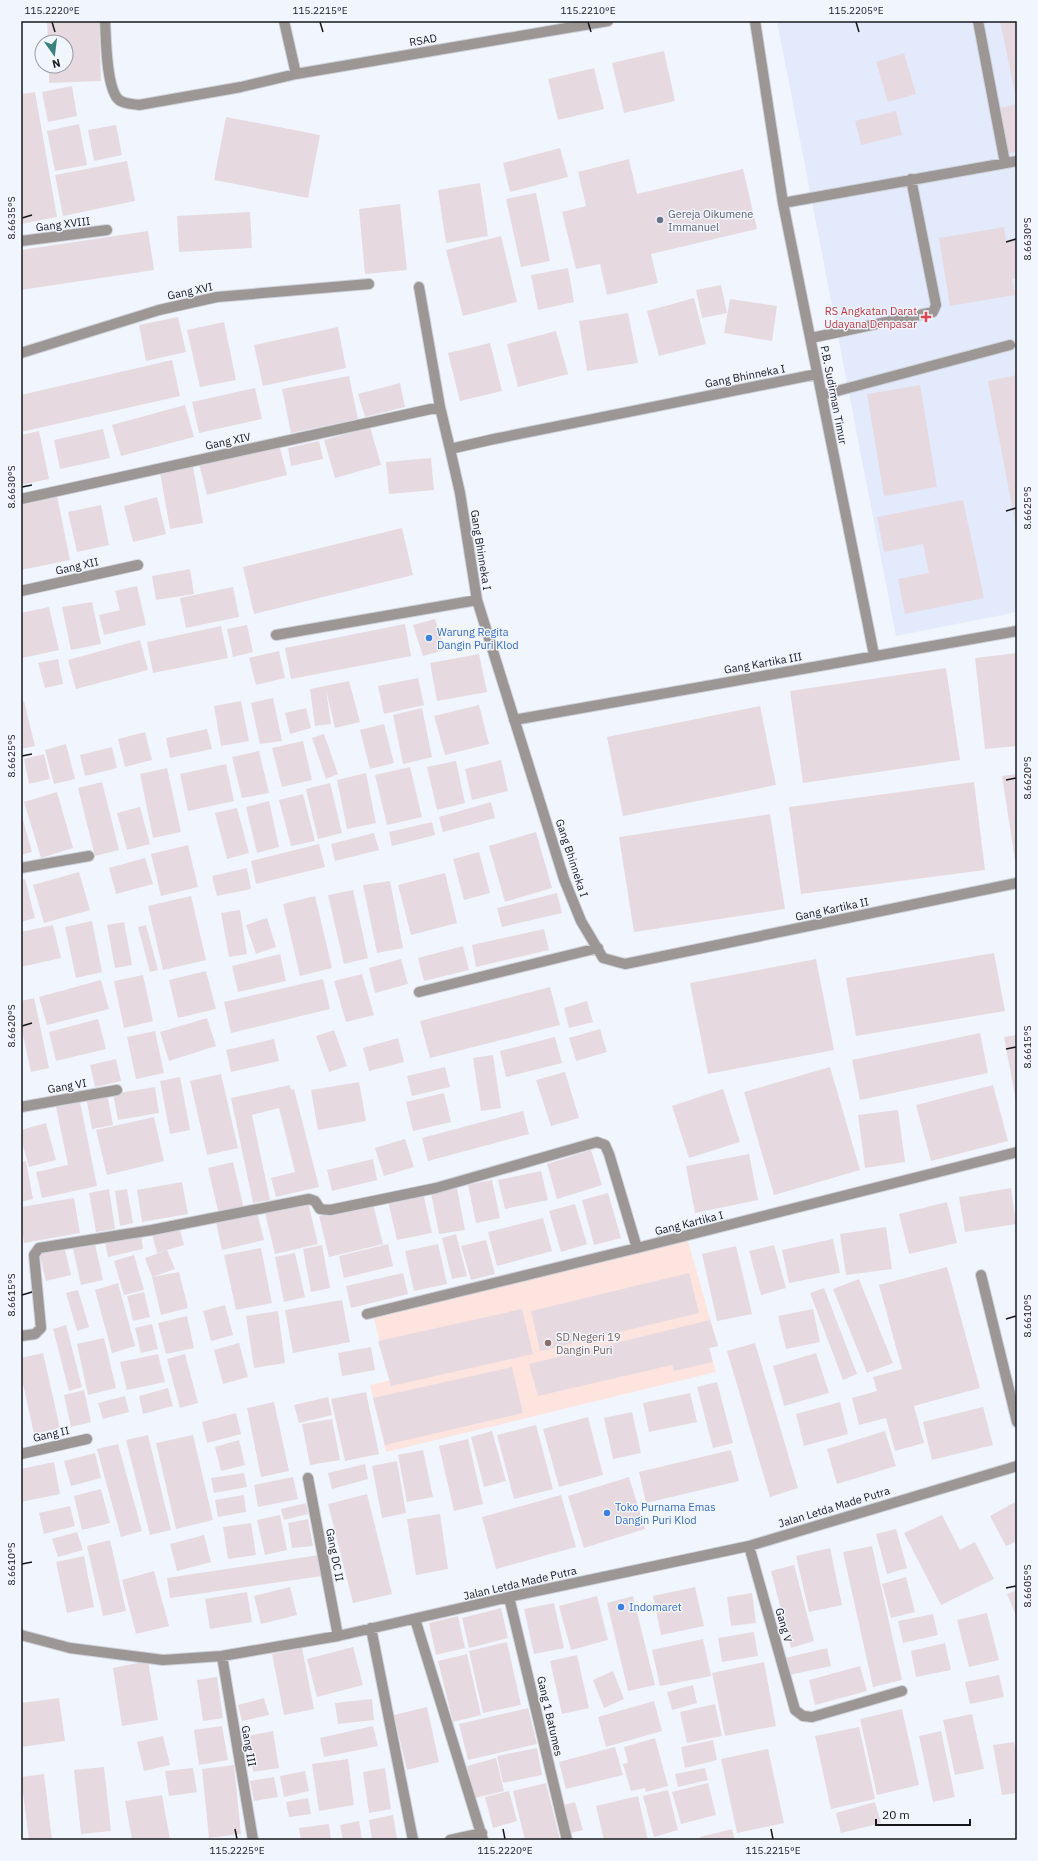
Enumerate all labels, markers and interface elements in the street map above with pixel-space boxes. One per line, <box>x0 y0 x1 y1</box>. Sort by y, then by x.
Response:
text: 115.2220°E <box>24 4 80 17</box>
text: 115.2215°E <box>292 4 348 17</box>
text: 115.2210°E <box>560 4 616 17</box>
text: 115.2205°E <box>828 4 884 17</box>
street label: RSAD <box>408 31 438 49</box>
north arrow <box>34 34 74 74</box>
text: N <box>51 56 62 71</box>
text: 8.6635°S <box>5 196 18 240</box>
place label: Gereja Oikumene Immanuel <box>668 207 753 234</box>
street label: Gang XVIII <box>35 214 91 234</box>
marker: Gereja Oikumene Immanuel <box>655 215 665 225</box>
text: 8.6630°S <box>1021 217 1034 261</box>
street label: Gang XVI <box>166 279 214 303</box>
place label: RS Angkatan Darat Udayana Denpasar <box>824 304 917 331</box>
marker: RS Angkatan Darat Udayana Denpasar <box>920 311 932 323</box>
street label: P.B. Sudirman Timur <box>818 344 850 446</box>
street label: Gang Bhinneka I <box>704 361 786 391</box>
street label: Gang XIV <box>204 429 252 453</box>
text: 8.6630°S <box>5 465 18 509</box>
text: 8.6625°S <box>1021 486 1034 530</box>
street label: Gang Bhinneka I <box>468 509 494 591</box>
street label: Gang XII <box>54 554 100 578</box>
place label: Warung Regita Dangin Puri Klod <box>437 625 519 652</box>
marker: Warung Regita Dangin Puri Klod <box>424 633 434 643</box>
street label: Gang Kartika III <box>723 649 803 677</box>
text: 8.6625°S <box>5 734 18 778</box>
text: 8.6620°S <box>1021 756 1034 800</box>
street label: Gang Bhinneka I <box>553 817 591 899</box>
street label: Gang Kartika II <box>794 894 870 924</box>
text: 8.6620°S <box>5 1004 18 1048</box>
text: 8.6615°S <box>1021 1025 1034 1069</box>
street label: Gang VI <box>46 1076 88 1096</box>
street label: Gang Kartika I <box>653 1208 725 1238</box>
text: 8.6615°S <box>5 1273 18 1317</box>
text: 8.6610°S <box>1021 1294 1034 1338</box>
place label: SD Negeri 19 Dangin Puri <box>556 1330 621 1357</box>
marker: SD Negeri 19 Dangin Puri <box>543 1338 553 1348</box>
street label: Gang II <box>31 1423 71 1445</box>
street label: Jalan Letda Made Putra <box>777 1483 892 1531</box>
place label: Toko Purnama Emas Dangin Puri Klod <box>615 1500 716 1527</box>
marker: Toko Purnama Emas Dangin Puri Klod <box>602 1508 612 1518</box>
street label: Gang DC II <box>323 1527 347 1583</box>
text: 8.6610°S <box>5 1542 18 1586</box>
street label: Jalan Letda Made Putra <box>462 1563 578 1603</box>
text: 8.6605°S <box>1021 1564 1034 1608</box>
place label: Indomaret <box>629 1600 682 1614</box>
marker: Indomaret <box>616 1602 626 1612</box>
street label: Gang V <box>772 1606 796 1644</box>
street label: Gang 1 Batumes <box>534 1675 566 1757</box>
street label: Gang III <box>239 1724 259 1768</box>
scale bar <box>876 1801 970 1827</box>
text: 20 m <box>882 1807 910 1822</box>
text: 115.2225°E <box>209 1844 265 1857</box>
text: 115.2220°E <box>477 1844 533 1857</box>
text: 115.2215°E <box>745 1844 801 1857</box>

